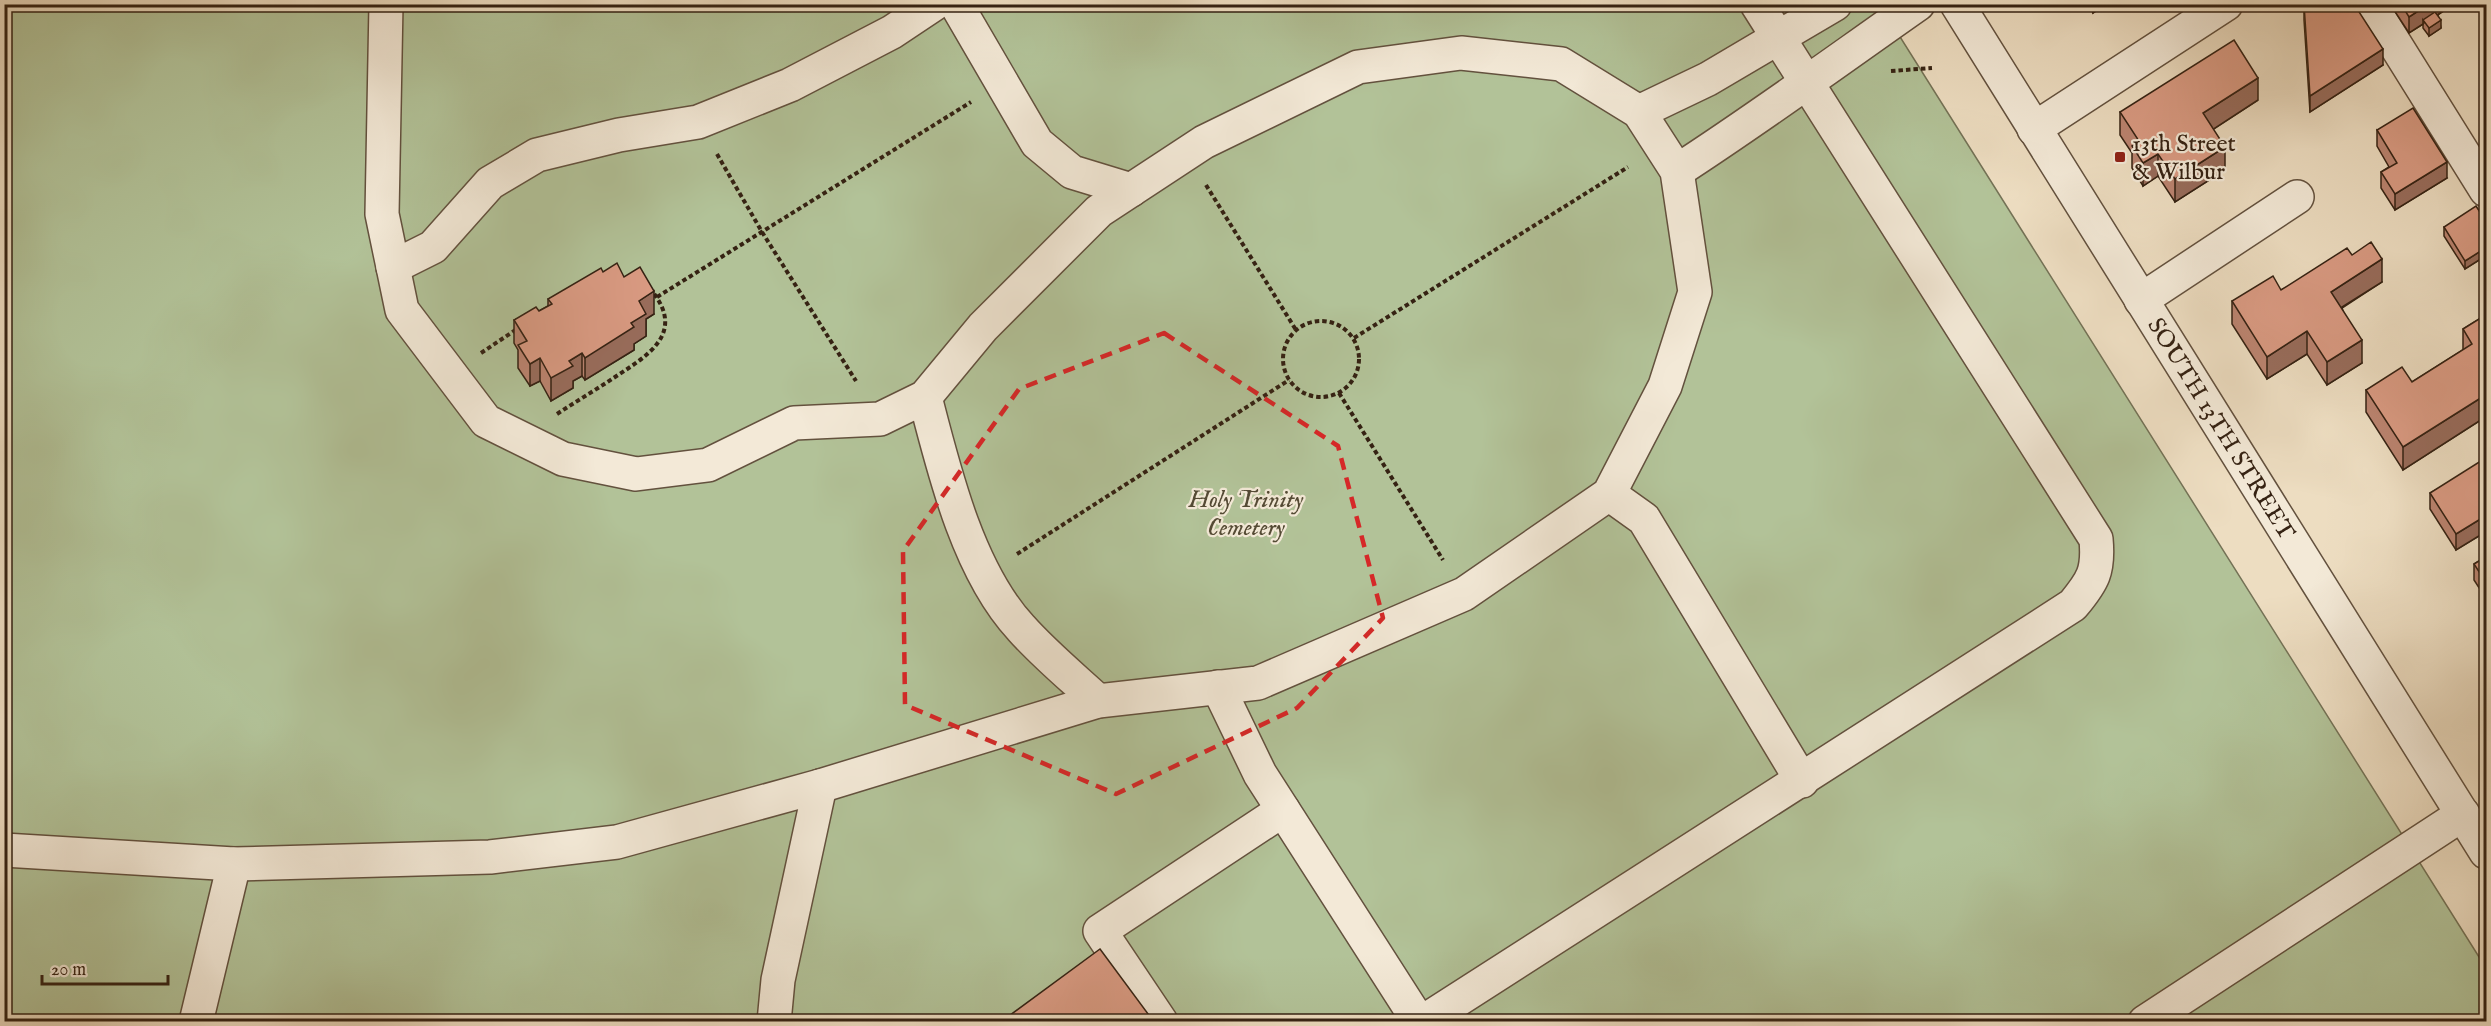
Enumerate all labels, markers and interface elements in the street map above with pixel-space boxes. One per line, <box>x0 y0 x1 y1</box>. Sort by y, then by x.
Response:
place label: 13th Street & Wilbur <box>2132 129 2236 188</box>
marker: 13th Street & Wilbur <box>2113 150 2127 164</box>
street label: SOUTH 13TH STREET <box>2140 312 2302 546</box>
park label: Holy Trinity Cemetery <box>1188 485 1304 544</box>
scale bar <box>42 948 168 986</box>
text: 20 m <box>51 959 86 982</box>

